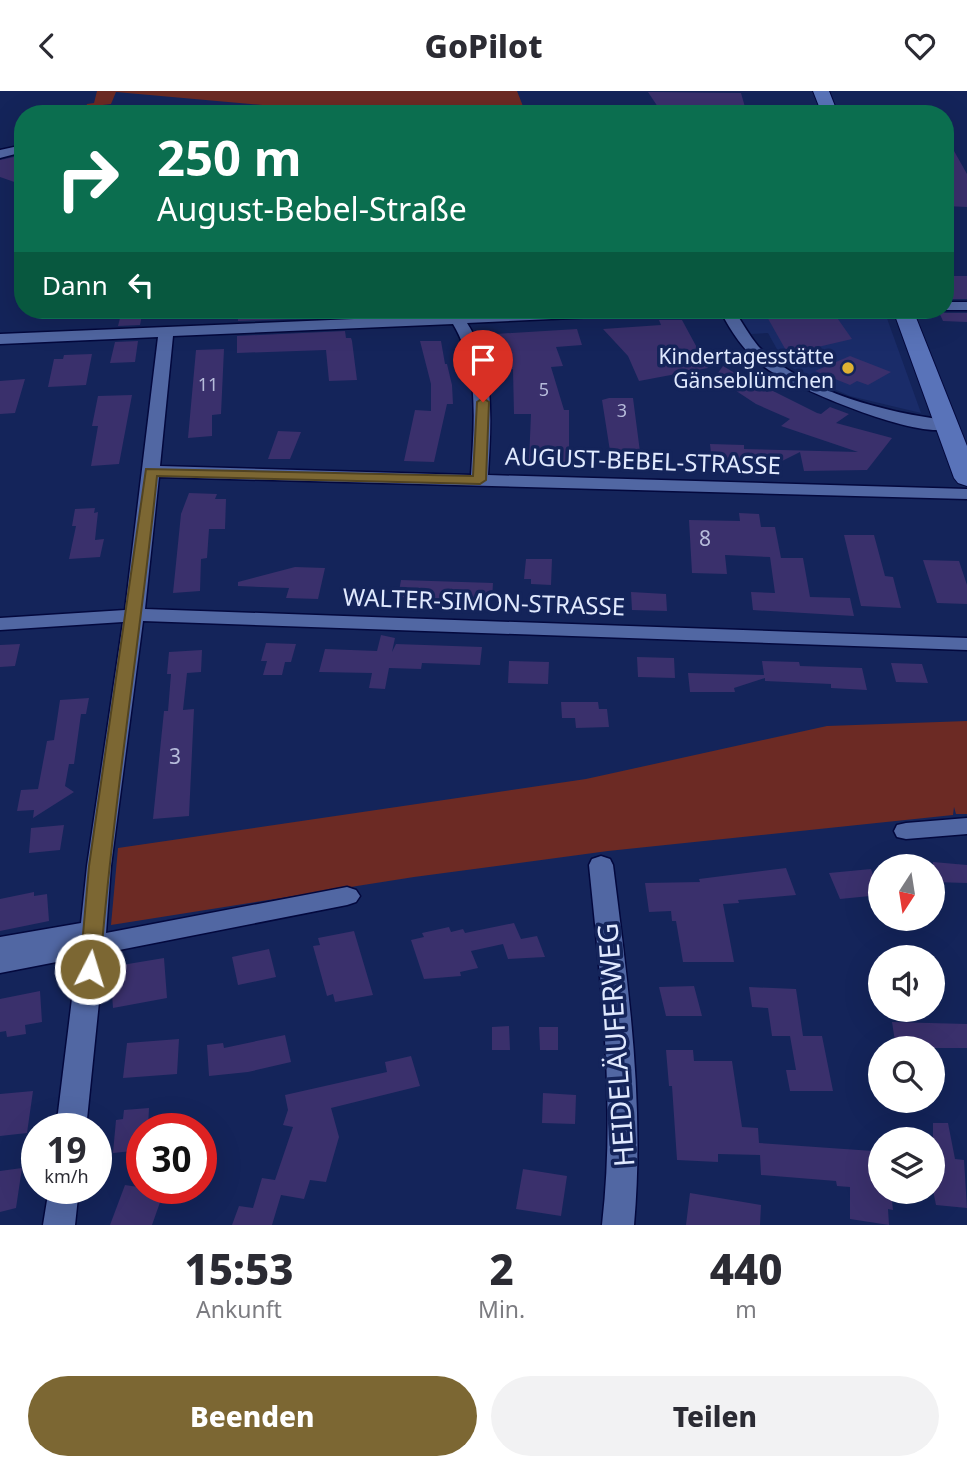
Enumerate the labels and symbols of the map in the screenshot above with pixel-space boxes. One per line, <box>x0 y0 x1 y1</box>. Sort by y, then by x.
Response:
pin <box>453 330 513 402</box>
place label: Kindertagesstätte Gänseblümchen <box>659 342 834 394</box>
marker: Kindertagesstätte Gänseblümchen <box>840 360 856 376</box>
house number: 11 <box>198 372 218 396</box>
house number: 5 <box>539 377 549 401</box>
house number: 3 <box>617 398 627 422</box>
street label: AUGUST-BEBEL-STRASSE <box>505 439 781 481</box>
house number: 8 <box>699 524 711 552</box>
street label: WALTER-SIMON-STRASSE <box>342 580 626 622</box>
house number: 3 <box>169 742 181 770</box>
north arrow <box>868 854 945 931</box>
street label: HEIDELÄUFERWEG <box>588 922 642 1168</box>
position arrow <box>53 932 127 1006</box>
speed limit sign: 30 <box>126 1113 217 1204</box>

